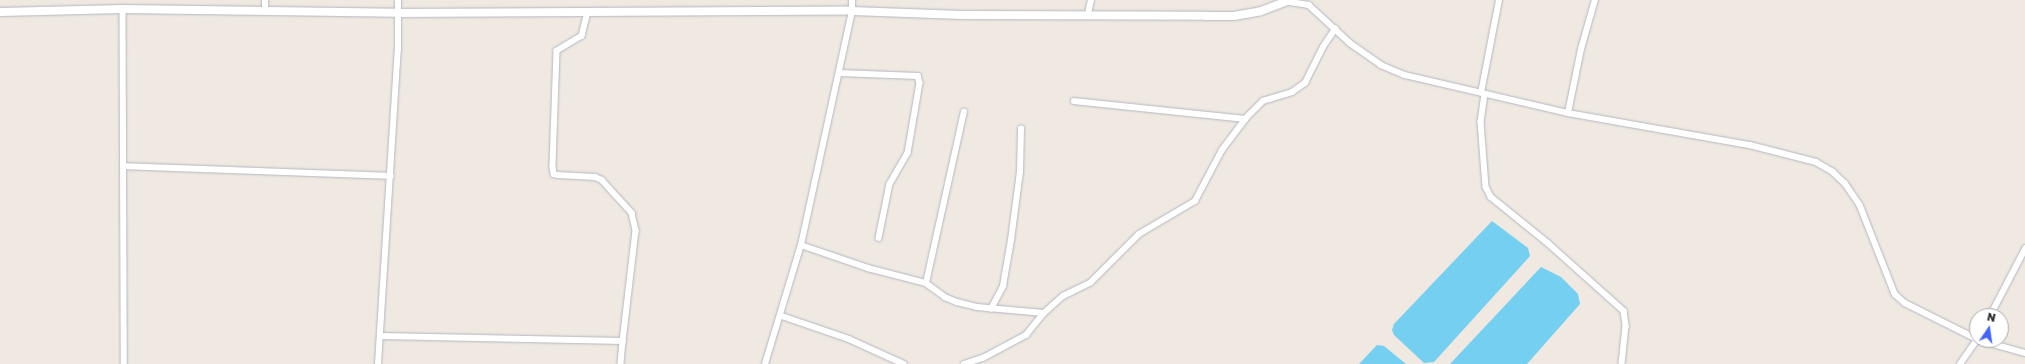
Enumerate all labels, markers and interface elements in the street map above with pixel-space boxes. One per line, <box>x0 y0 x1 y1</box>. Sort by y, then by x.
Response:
north arrow <box>1969 308 2009 348</box>
text: N <box>1986 310 1997 324</box>

